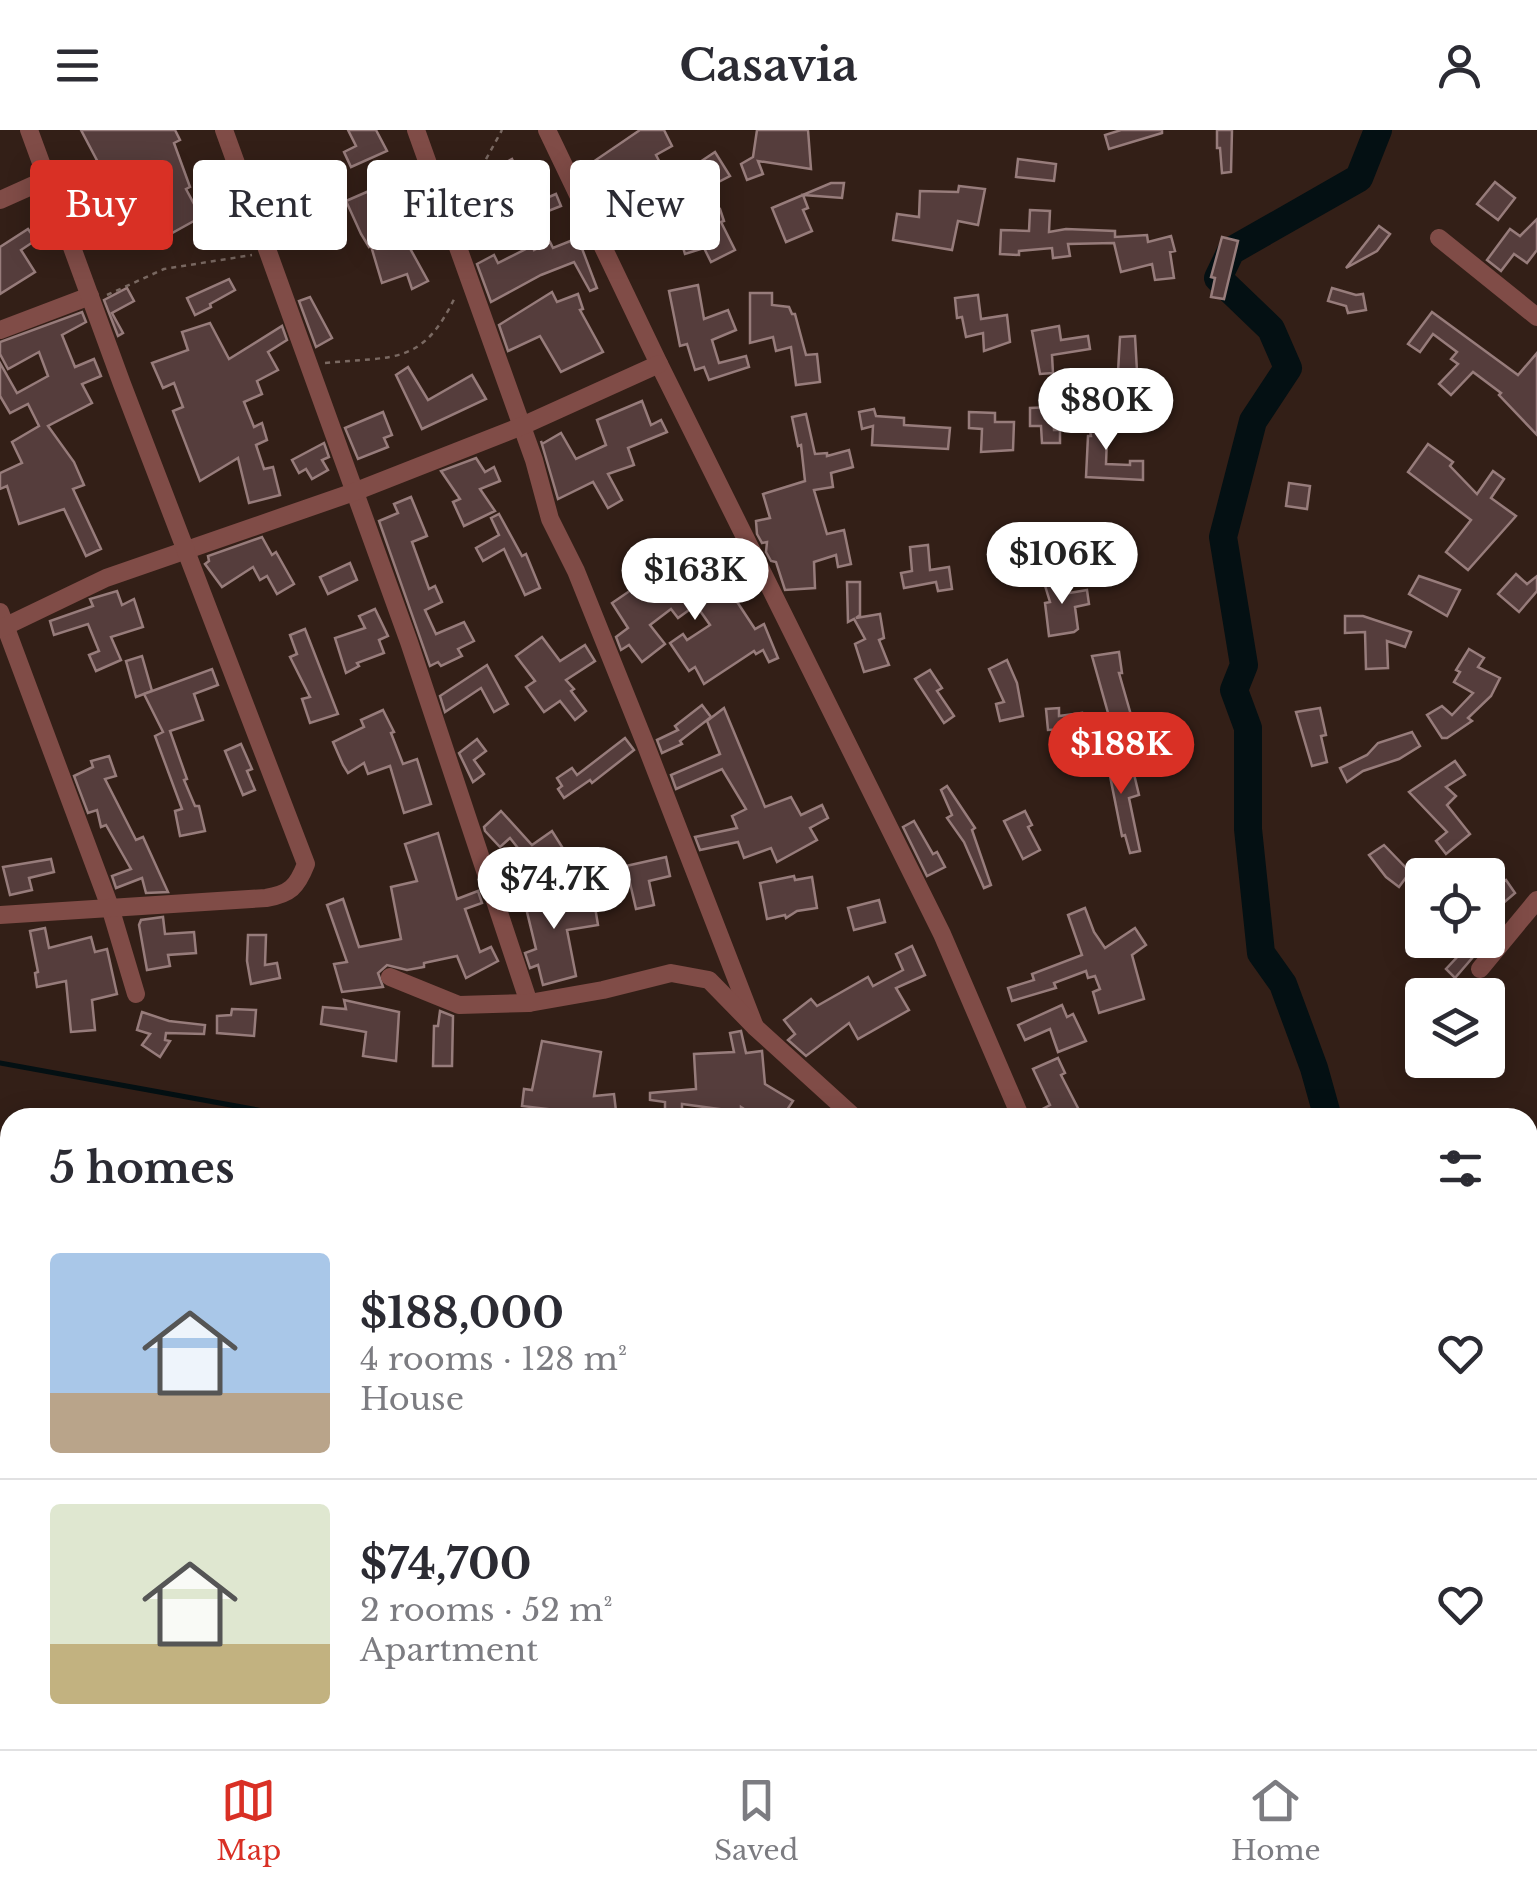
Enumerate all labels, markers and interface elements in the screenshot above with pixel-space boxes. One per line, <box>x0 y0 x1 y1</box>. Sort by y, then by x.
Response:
text: Casavia <box>679 37 858 93</box>
icon: menu <box>50 38 105 93</box>
icon: person <box>1432 38 1487 93</box>
chip: Buy <box>30 160 173 250</box>
chip: Rent <box>193 160 347 250</box>
chip: Filters <box>367 160 550 250</box>
chip: New <box>570 160 720 250</box>
pin: $80K <box>1047 368 1165 453</box>
text: $80K <box>1060 380 1152 420</box>
pin: $106K <box>992 522 1132 607</box>
text: $106K <box>1009 534 1115 574</box>
pin: $163K <box>625 538 765 623</box>
text: $163K <box>644 550 746 590</box>
pin: $188K <box>1051 712 1191 797</box>
text: $188K <box>1070 724 1172 764</box>
pin: $74.7K <box>473 847 635 932</box>
map controls <box>1405 858 1505 1078</box>
button: locate <box>1405 858 1505 958</box>
text: $74.7K <box>500 859 608 899</box>
button: layers <box>1405 978 1505 1078</box>
icon: filters <box>1433 1141 1488 1196</box>
text: 5 homes <box>50 1142 234 1194</box>
text: $188,000 <box>360 1287 564 1339</box>
icon: home <box>130 1293 250 1413</box>
icon: heart <box>1433 1326 1488 1381</box>
text: 4 rooms · 128 m² <box>360 1339 627 1379</box>
text: House <box>360 1379 464 1419</box>
text: $74,700 <box>360 1538 531 1590</box>
icon: home <box>130 1544 250 1664</box>
icon: heart <box>1433 1577 1488 1632</box>
text: 2 rooms · 52 m² <box>360 1590 613 1630</box>
text: Apartment <box>360 1630 538 1670</box>
tab: Map <box>216 1773 281 1868</box>
tab: Saved <box>714 1773 798 1868</box>
tab: Home <box>1231 1773 1321 1868</box>

